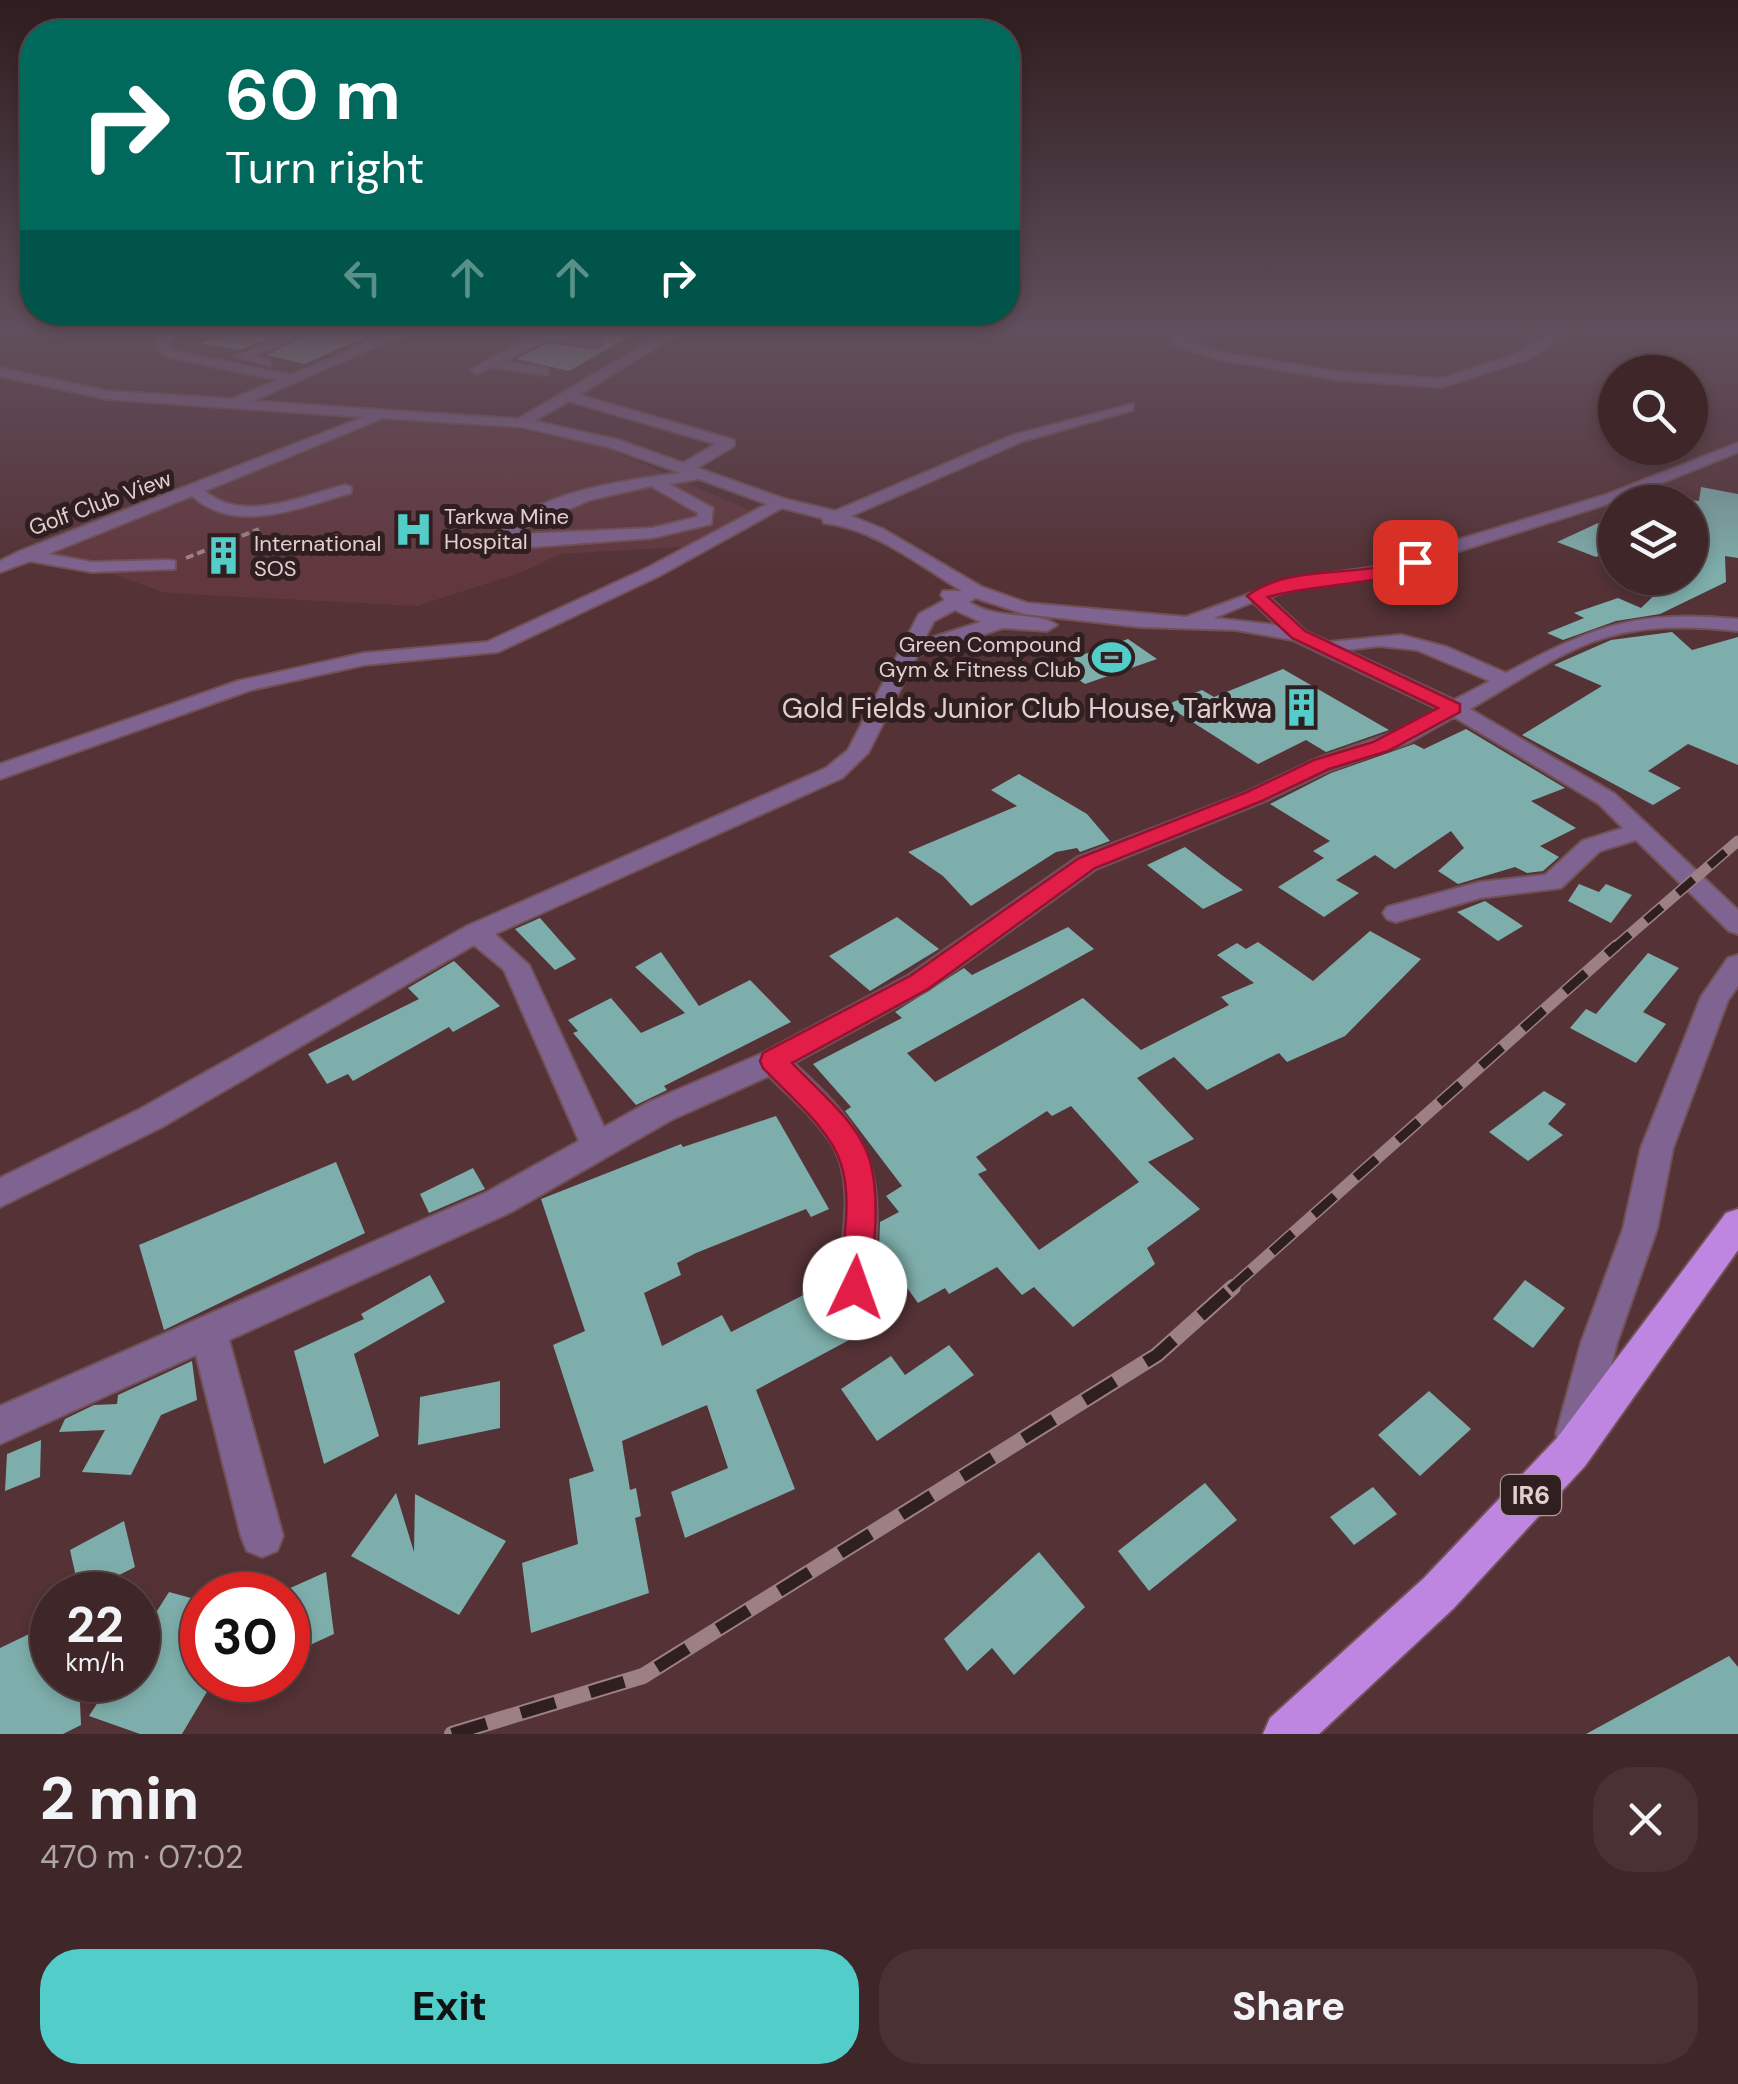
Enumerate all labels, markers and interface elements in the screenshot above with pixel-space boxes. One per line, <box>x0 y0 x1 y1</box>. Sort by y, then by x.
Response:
text: 60 m <box>225 50 401 141</box>
icon: right <box>60 60 190 190</box>
text: Turn right <box>225 138 424 197</box>
icon: left <box>335 250 390 305</box>
icon: ahead <box>440 250 495 305</box>
icon: ahead <box>545 250 600 305</box>
icon: right <box>650 250 705 305</box>
map controls <box>1598 355 1708 595</box>
button: search <box>1598 355 1708 465</box>
street label: Golf Club View <box>25 464 175 542</box>
button: layers <box>1598 485 1708 595</box>
place label: Tarkwa Mine Hospital <box>444 502 569 556</box>
hospital icon: Tarkwa Mine Hospital <box>393 508 435 550</box>
pin <box>1373 520 1458 605</box>
place label: International SOS <box>254 529 381 583</box>
building icon: International SOS <box>203 535 245 577</box>
icon: arrive <box>1388 535 1443 590</box>
place label: Green Compound Gym & Fitness Club <box>879 630 1081 684</box>
sports icon: Green Compound Gym & Fitness Club <box>1090 636 1132 678</box>
building icon: Gold Fields Junior Club House, Tarkwa <box>1281 687 1323 729</box>
place label: Gold Fields Junior Club House, Tarkwa <box>782 690 1272 727</box>
position arrow <box>803 1236 907 1340</box>
road number: IR6 <box>1501 1475 1561 1515</box>
speed limit sign: 30 <box>180 1572 310 1702</box>
text: 22 <box>66 1592 124 1658</box>
text: km/h <box>65 1646 125 1679</box>
text: 2 min <box>40 1759 199 1838</box>
button: close <box>1593 1767 1698 1872</box>
text: 470 m · 07:02 <box>40 1836 243 1878</box>
button: Exit <box>40 1949 859 2064</box>
button: Share <box>879 1949 1698 2064</box>

